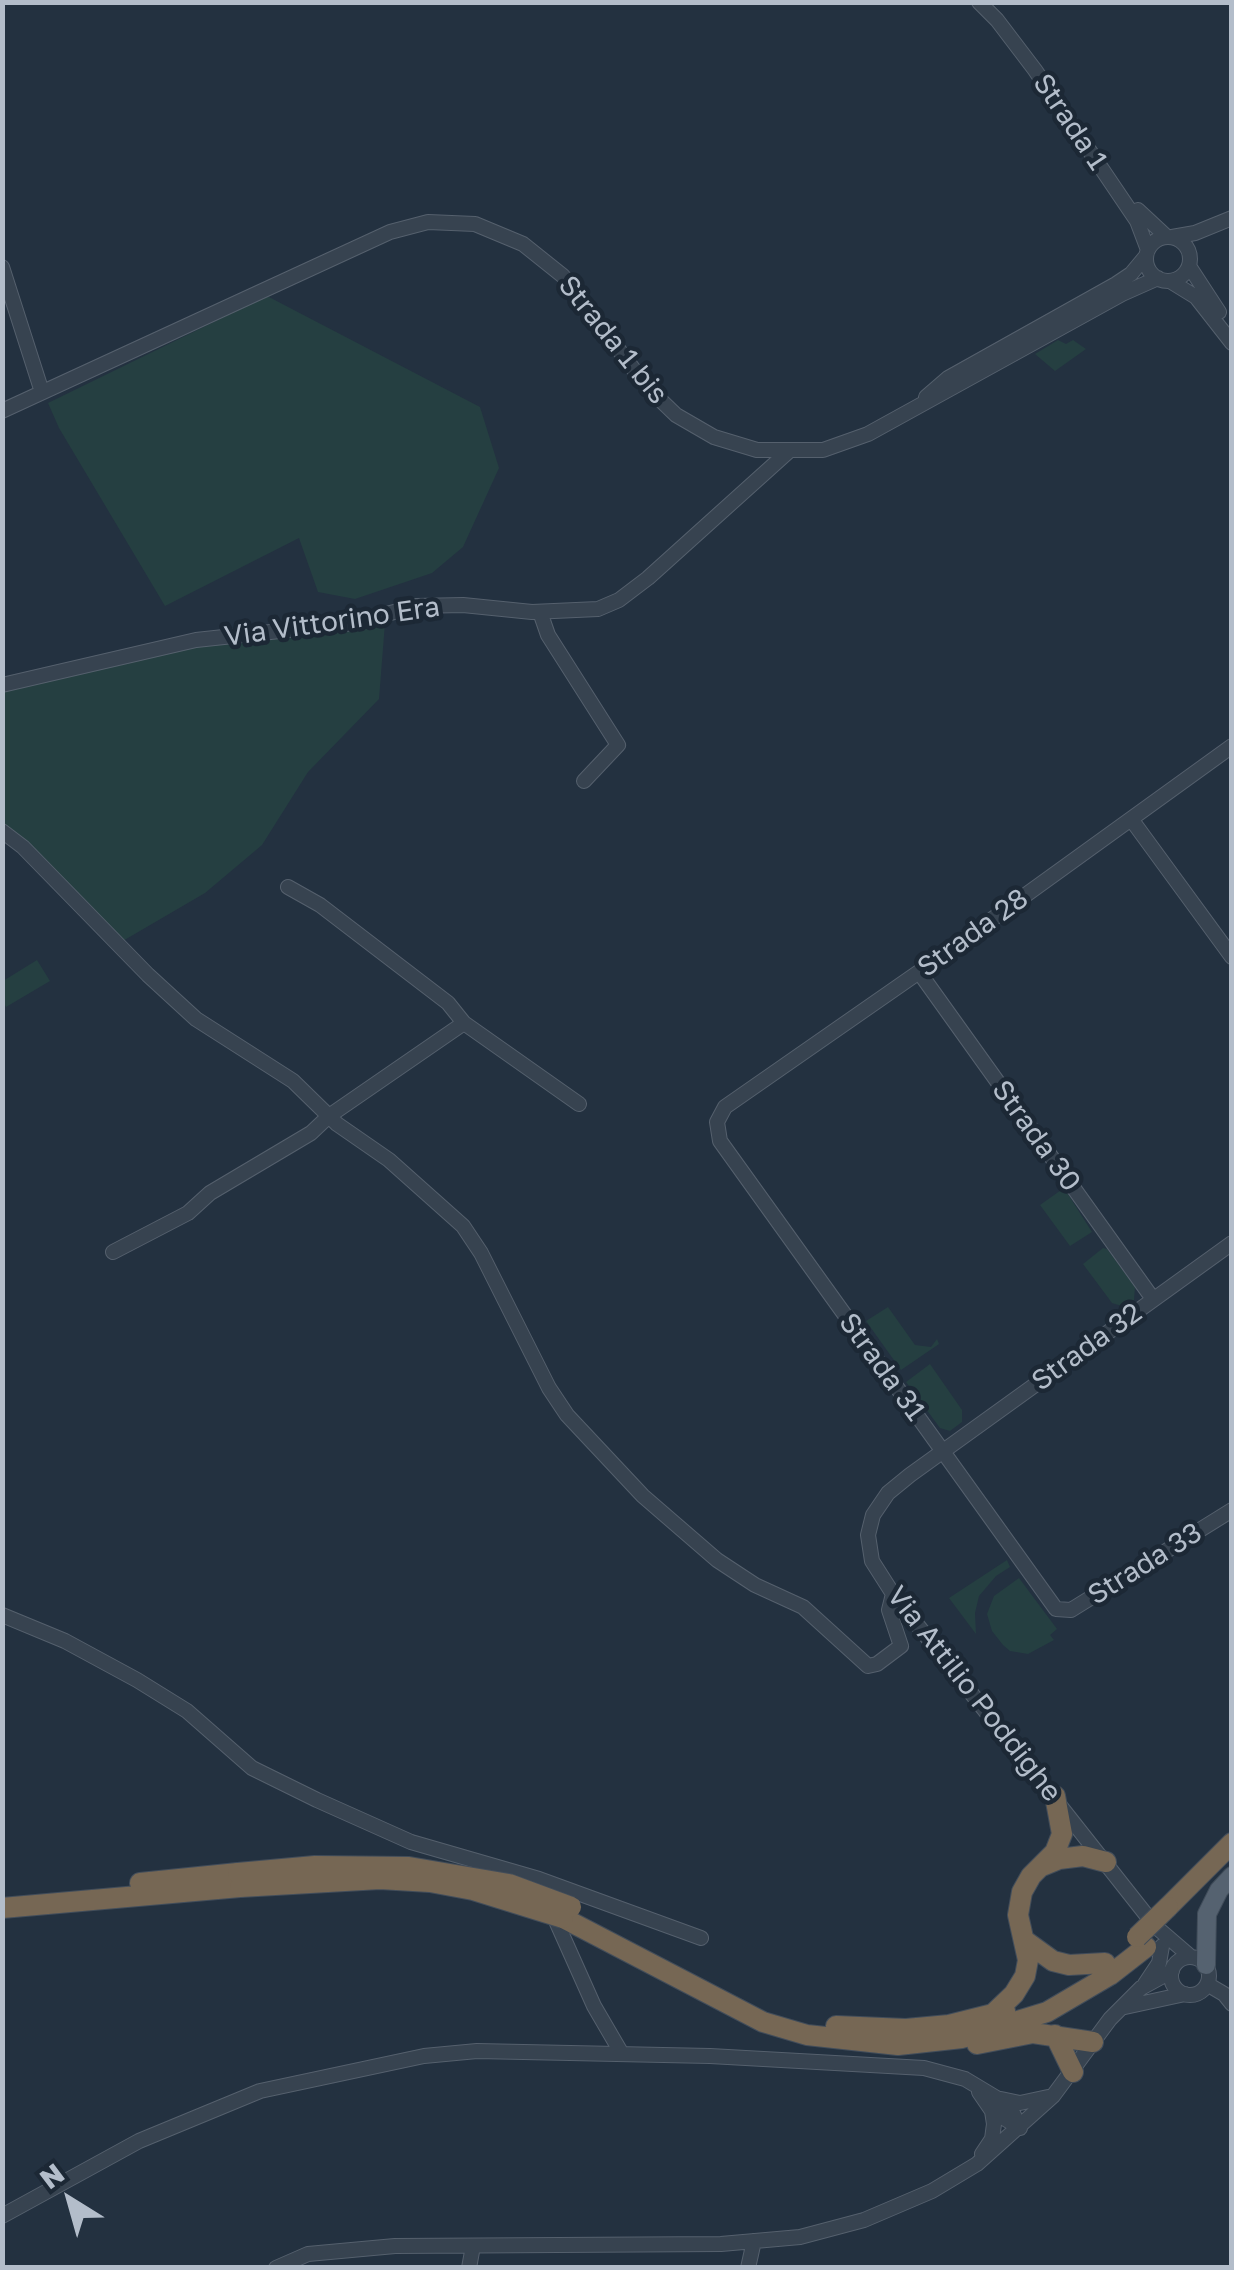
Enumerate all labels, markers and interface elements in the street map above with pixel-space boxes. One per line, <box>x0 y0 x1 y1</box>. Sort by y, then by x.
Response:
street label: Strada 1 <box>1026 68 1114 176</box>
street label: Strada 1 bis <box>551 269 675 411</box>
street label: Via Vittorino Era <box>222 590 442 654</box>
street label: Strada 28 <box>911 882 1035 984</box>
street label: Strada 30 <box>985 1074 1087 1198</box>
street label: Strada 32 <box>1025 1296 1149 1398</box>
street label: Strada 31 <box>832 1307 932 1427</box>
street label: Strada 33 <box>1082 1516 1208 1612</box>
street label: Via Attilio Poddighe <box>879 1580 1069 1808</box>
north arrow <box>20 2150 120 2250</box>
text: N <box>33 2156 70 2195</box>

